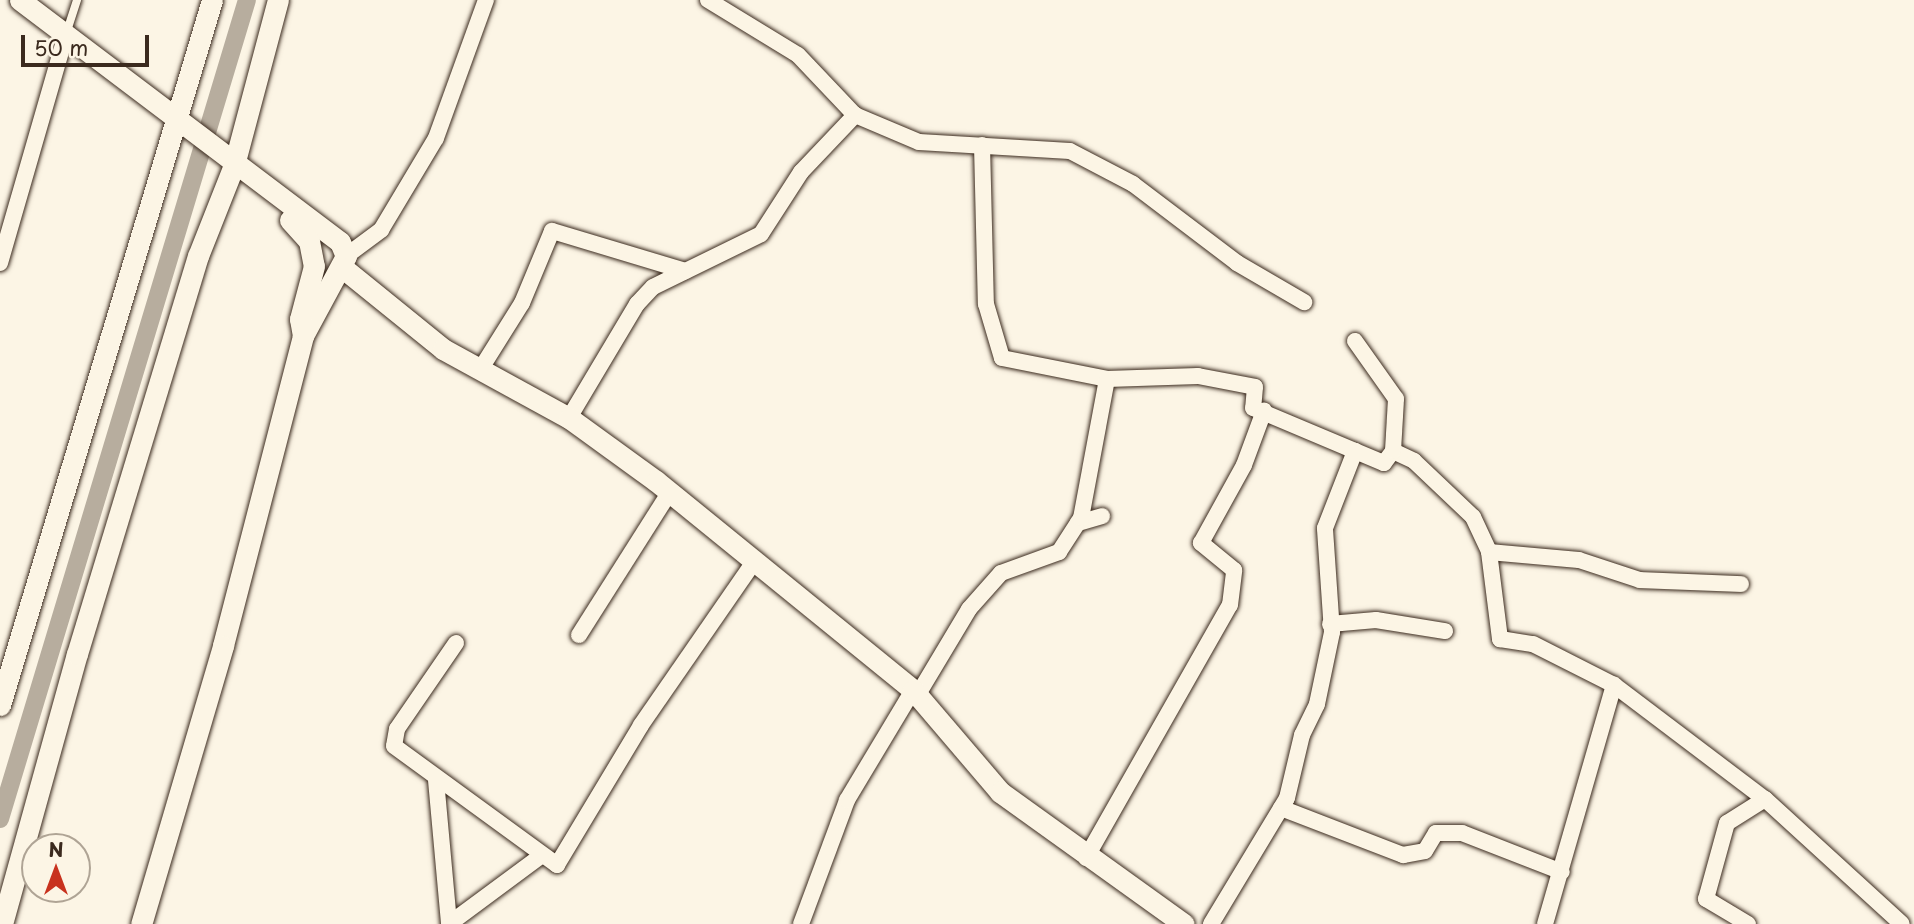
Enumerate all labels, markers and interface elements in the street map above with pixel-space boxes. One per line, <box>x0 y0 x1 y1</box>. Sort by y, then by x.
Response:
scale bar <box>24 21 152 65</box>
text: 50 m <box>34 31 88 63</box>
north arrow <box>21 833 91 903</box>
text: N <box>48 835 64 863</box>

